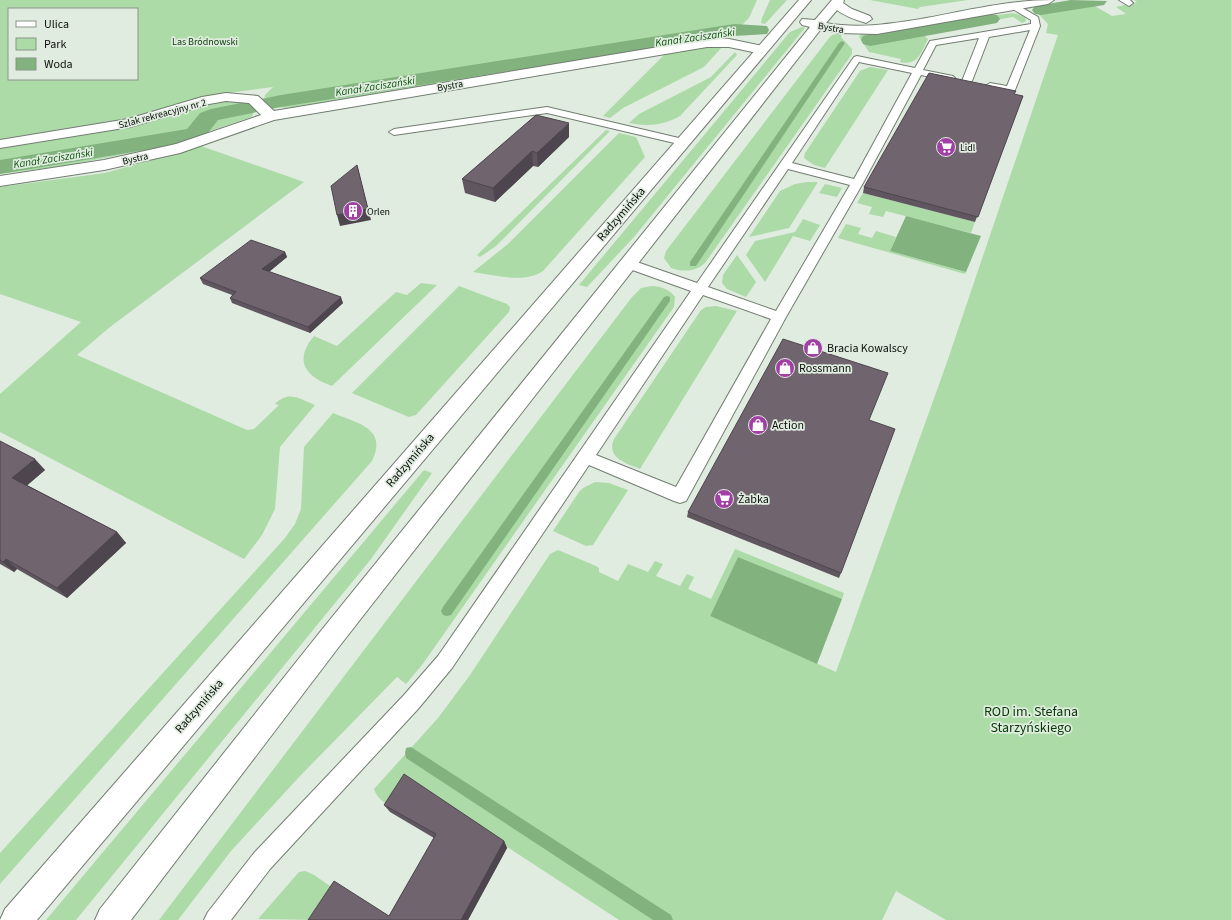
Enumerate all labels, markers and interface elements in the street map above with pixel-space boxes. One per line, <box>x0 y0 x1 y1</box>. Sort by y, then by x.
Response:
legend <box>8 8 138 80</box>
text: Ulica <box>44 16 69 33</box>
street label: Bystra <box>817 19 845 37</box>
water label: Kanał Zaciszański <box>654 24 736 51</box>
park label: Las Bródnowski <box>172 35 238 49</box>
text: Park <box>44 36 66 53</box>
text: Woda <box>44 56 73 73</box>
water label: Kanał Zaciszański <box>334 73 416 100</box>
street label: Bystra <box>436 77 464 95</box>
street label: Szlak rekreacyjny nr 2 <box>117 96 208 132</box>
supermarket icon: Lidl <box>935 136 957 158</box>
place label: Lidl <box>960 141 976 155</box>
water label: Kanał Zaciszański <box>12 145 94 172</box>
street label: Bystra <box>121 149 149 169</box>
street label: Radzymińska <box>593 184 650 245</box>
building icon: Orlen <box>342 200 364 222</box>
place label: Orlen <box>367 205 390 219</box>
shop icon: Bracia Kowalscy <box>802 337 824 359</box>
place label: Bracia Kowalscy <box>827 340 908 357</box>
shop icon: Rossmann <box>774 357 796 379</box>
place label: Rossmann <box>799 360 851 377</box>
shop icon: Action <box>747 414 769 436</box>
place label: Action <box>772 417 804 434</box>
street label: Radzymińska <box>382 430 439 491</box>
supermarket icon: Żabka <box>713 488 735 510</box>
place label: Żabka <box>738 491 769 508</box>
street label: Radzymińska <box>171 676 228 737</box>
park label: ROD im. Stefana Starzyńskiego <box>984 702 1078 738</box>

